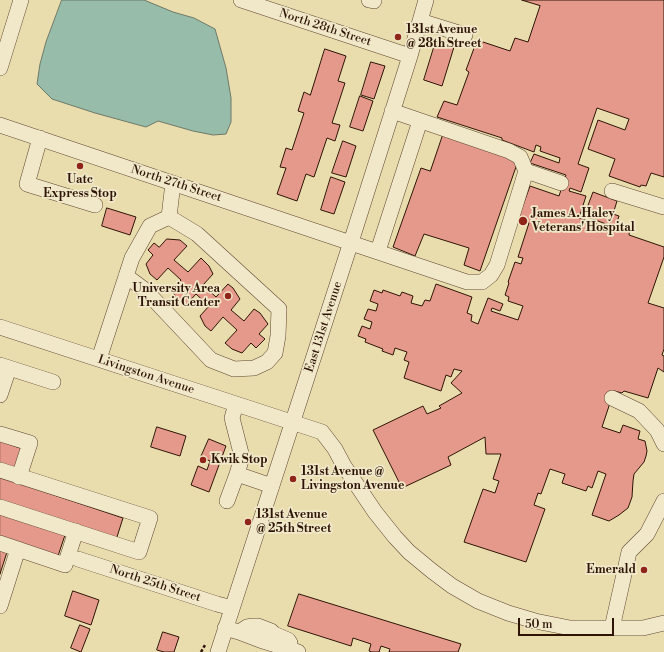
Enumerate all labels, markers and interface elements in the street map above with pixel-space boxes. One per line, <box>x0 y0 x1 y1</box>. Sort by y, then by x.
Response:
street label: North 28th Street <box>277 6 373 50</box>
place label: 131st Avenue @ 28th Street <box>406 23 481 51</box>
marker: 131st Avenue @ 28th Street <box>393 32 403 42</box>
marker: Uatc Express Stop <box>75 161 85 171</box>
street label: North 27th Street <box>129 163 223 205</box>
place label: Uatc Express Stop <box>43 173 117 201</box>
place label: James A. Haley Veterans' Hospital <box>532 207 635 235</box>
marker: James A. Haley Veterans' Hospital <box>517 215 529 227</box>
street label: East 131st Avenue <box>303 280 345 374</box>
place label: University Area Transit Center <box>133 282 220 310</box>
marker: University Area Transit Center <box>223 291 233 301</box>
street label: Livingston Avenue <box>96 353 196 397</box>
place label: Kwik Stop <box>211 453 268 467</box>
marker: Kwik Stop <box>198 455 208 465</box>
place label: 131st Avenue @ Livingston Avenue <box>301 465 404 493</box>
marker: 131st Avenue @ Livingston Avenue <box>288 474 298 484</box>
place label: 131st Avenue @ 25th Street <box>256 508 331 536</box>
marker: 131st Avenue @ 25th Street <box>243 517 253 527</box>
street label: North 25th Street <box>108 562 202 606</box>
place label: Emerald <box>586 563 636 577</box>
marker: Emerald <box>639 565 649 575</box>
scale bar <box>520 610 616 636</box>
text: 50 m <box>525 617 553 632</box>

